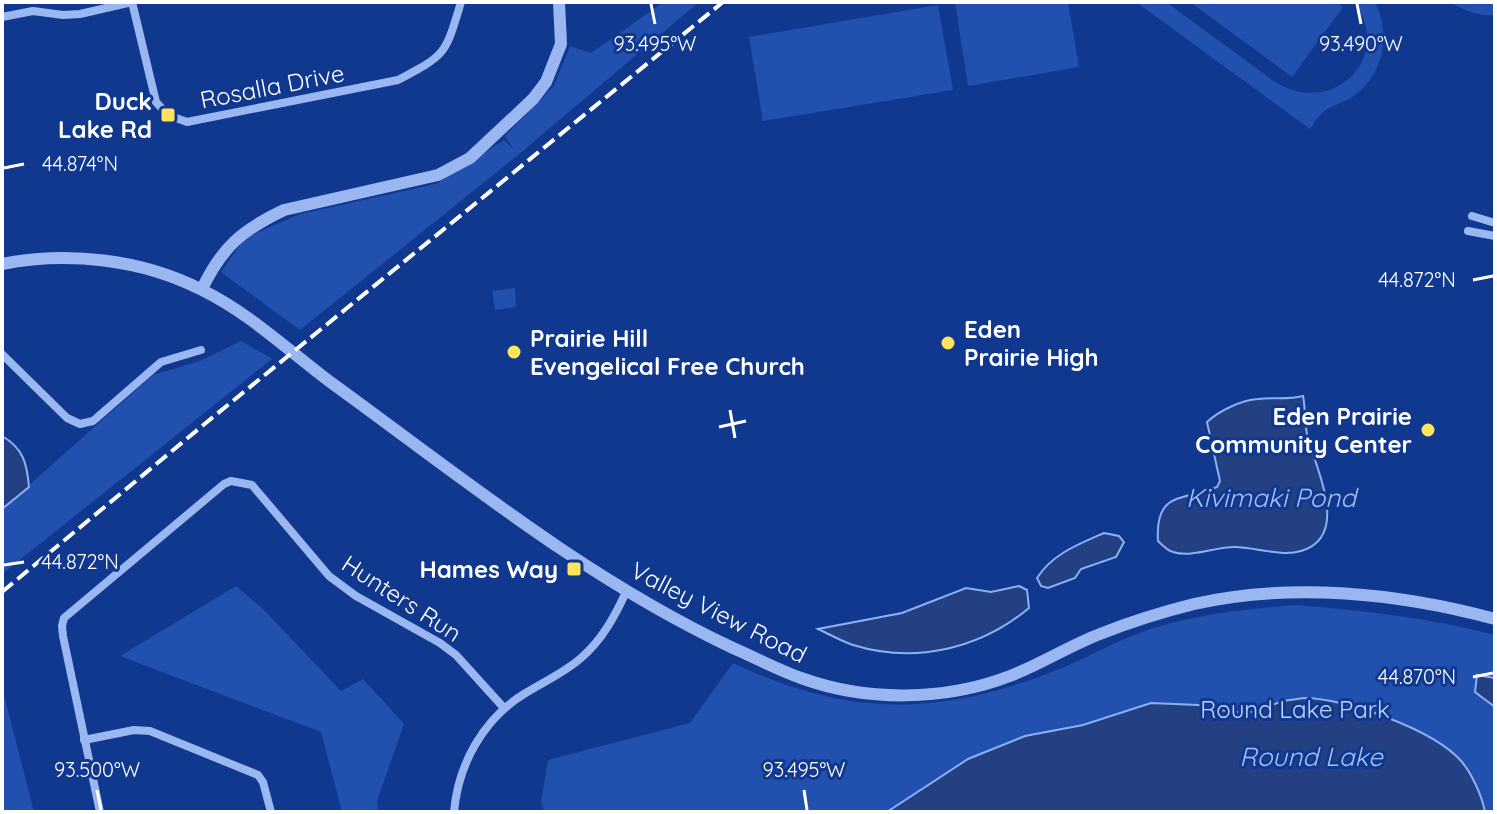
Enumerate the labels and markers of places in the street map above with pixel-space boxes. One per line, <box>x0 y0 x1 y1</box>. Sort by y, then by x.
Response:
place label: Duck Lake Rd <box>58 86 152 144</box>
marker: Duck Lake Rd <box>159 106 177 124</box>
place label: Eden Prairie High <box>964 314 1099 372</box>
place label: Prairie Hill Evengelical Free Church <box>530 323 805 381</box>
marker: Eden Prairie High <box>939 334 957 352</box>
marker: Prairie Hill Evengelical Free Church <box>505 343 523 361</box>
place label: Eden Prairie Community Center <box>1195 401 1412 459</box>
marker: Eden Prairie Community Center <box>1419 421 1437 439</box>
place label: Hames Way <box>420 554 558 584</box>
marker: Hames Way <box>565 560 583 578</box>

